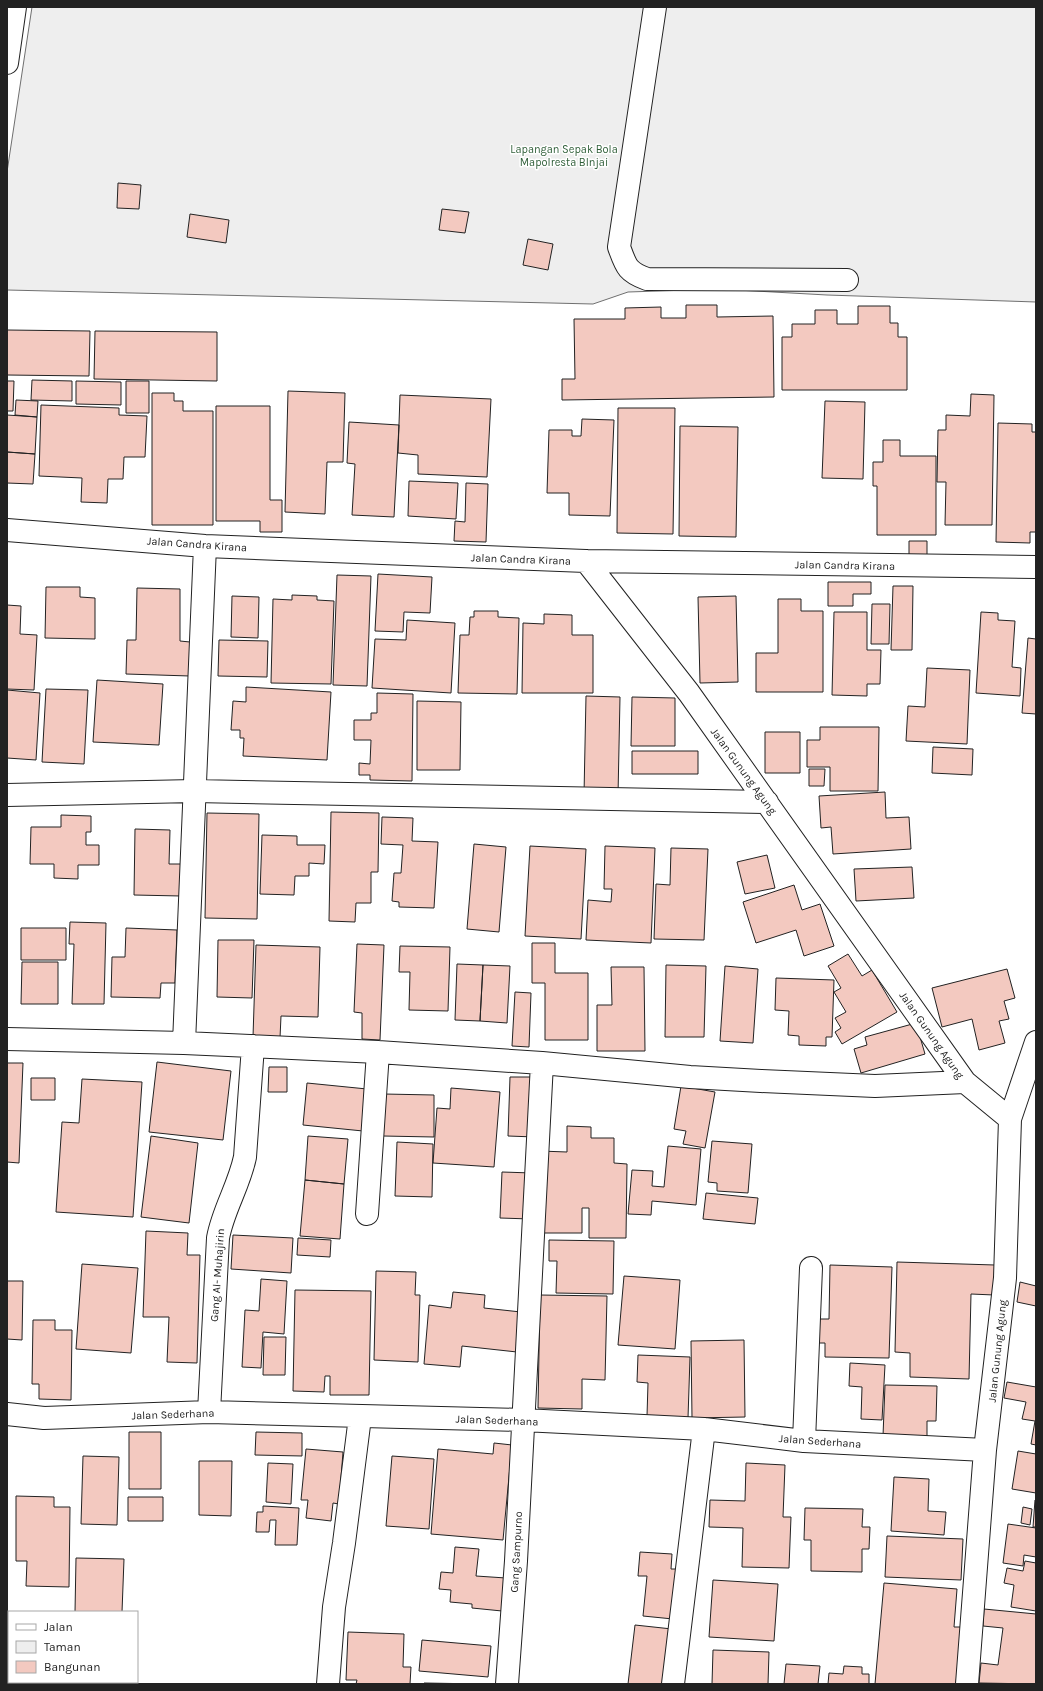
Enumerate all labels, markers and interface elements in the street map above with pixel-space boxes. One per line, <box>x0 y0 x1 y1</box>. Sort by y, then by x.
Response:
park label: Lapangan Sepak Bola Mapolresta BInjai <box>510 143 618 169</box>
street label: Jalan Candra Kirana <box>147 535 247 554</box>
street label: Jalan Candra Kirana <box>471 551 571 568</box>
street label: Jalan Candra Kirana <box>795 558 895 573</box>
street label: Jalan Gunung Agung <box>708 726 780 818</box>
street label: Jalan Gunung Agung <box>897 989 967 1082</box>
street label: Gang Al- Muhajirin <box>208 1228 227 1322</box>
street label: Jalan Gunung Agung <box>986 1298 1009 1403</box>
street label: Jalan Sederhana <box>131 1407 215 1422</box>
street label: Jalan Sederhana <box>455 1413 539 1428</box>
street label: Jalan Sederhana <box>778 1432 862 1451</box>
street label: Gang Sampurno <box>508 1511 525 1593</box>
legend <box>8 1611 138 1683</box>
text: Jalan <box>44 1620 73 1634</box>
text: Taman <box>44 1640 81 1654</box>
text: Bangunan <box>44 1660 100 1674</box>

